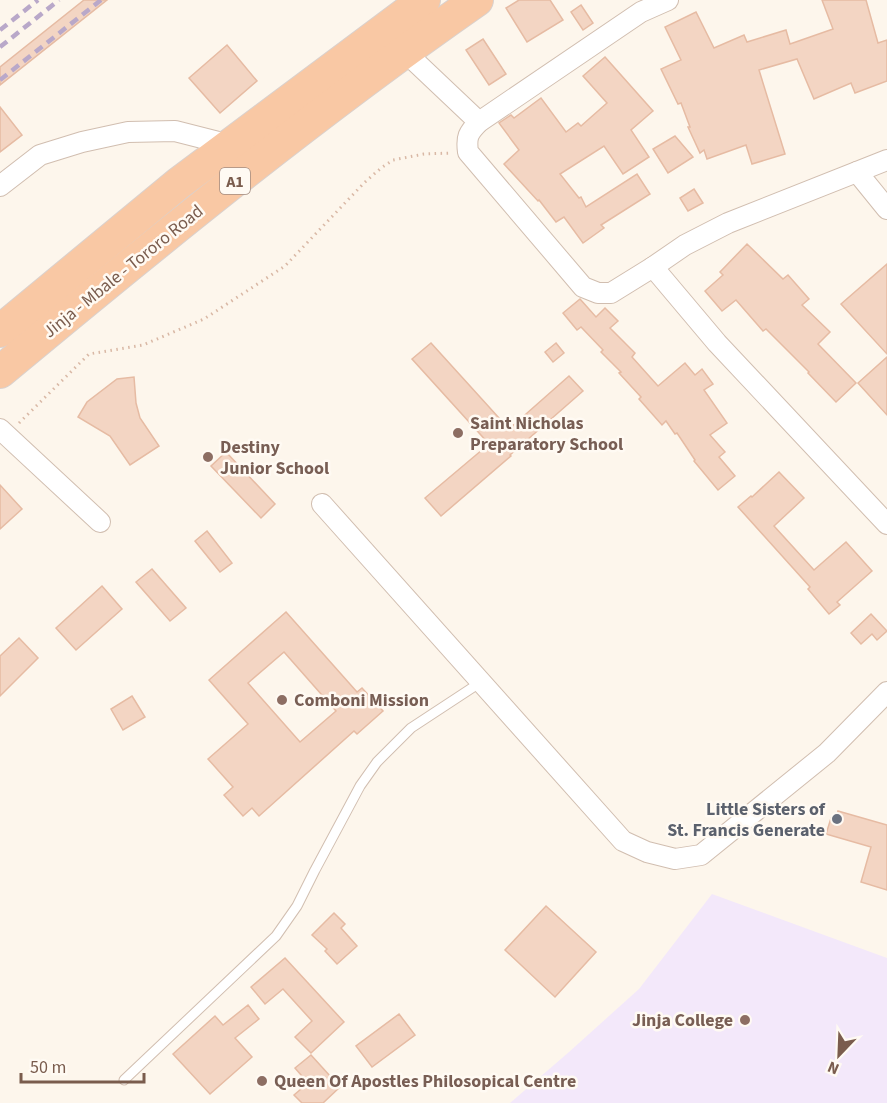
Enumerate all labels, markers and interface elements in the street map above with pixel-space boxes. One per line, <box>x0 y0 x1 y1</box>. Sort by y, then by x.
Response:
road number: A1 <box>220 168 250 194</box>
street label: Jinja - Mbale - Tororo Road <box>38 199 209 344</box>
place label: Saint Nicholas Preparatory School <box>470 411 623 457</box>
marker: Saint Nicholas Preparatory School <box>451 426 465 440</box>
place label: Destiny Junior School <box>220 435 329 481</box>
marker: Destiny Junior School <box>201 450 215 464</box>
place label: Comboni Mission <box>294 688 429 713</box>
marker: Comboni Mission <box>275 693 289 707</box>
place label: Little Sisters of St. Francis Generate <box>667 797 826 843</box>
marker: Little Sisters of St. Francis Generate <box>830 812 844 826</box>
place label: Jinja College <box>632 1008 733 1033</box>
marker: Jinja College <box>738 1013 752 1027</box>
north arrow <box>809 1025 869 1085</box>
scale bar <box>21 1046 144 1084</box>
text: 50 m <box>30 1055 66 1080</box>
text: N <box>824 1056 843 1080</box>
place label: Queen Of Apostles Philosopical Centre <box>274 1069 576 1094</box>
marker: Queen Of Apostles Philosopical Centre <box>255 1074 269 1088</box>

